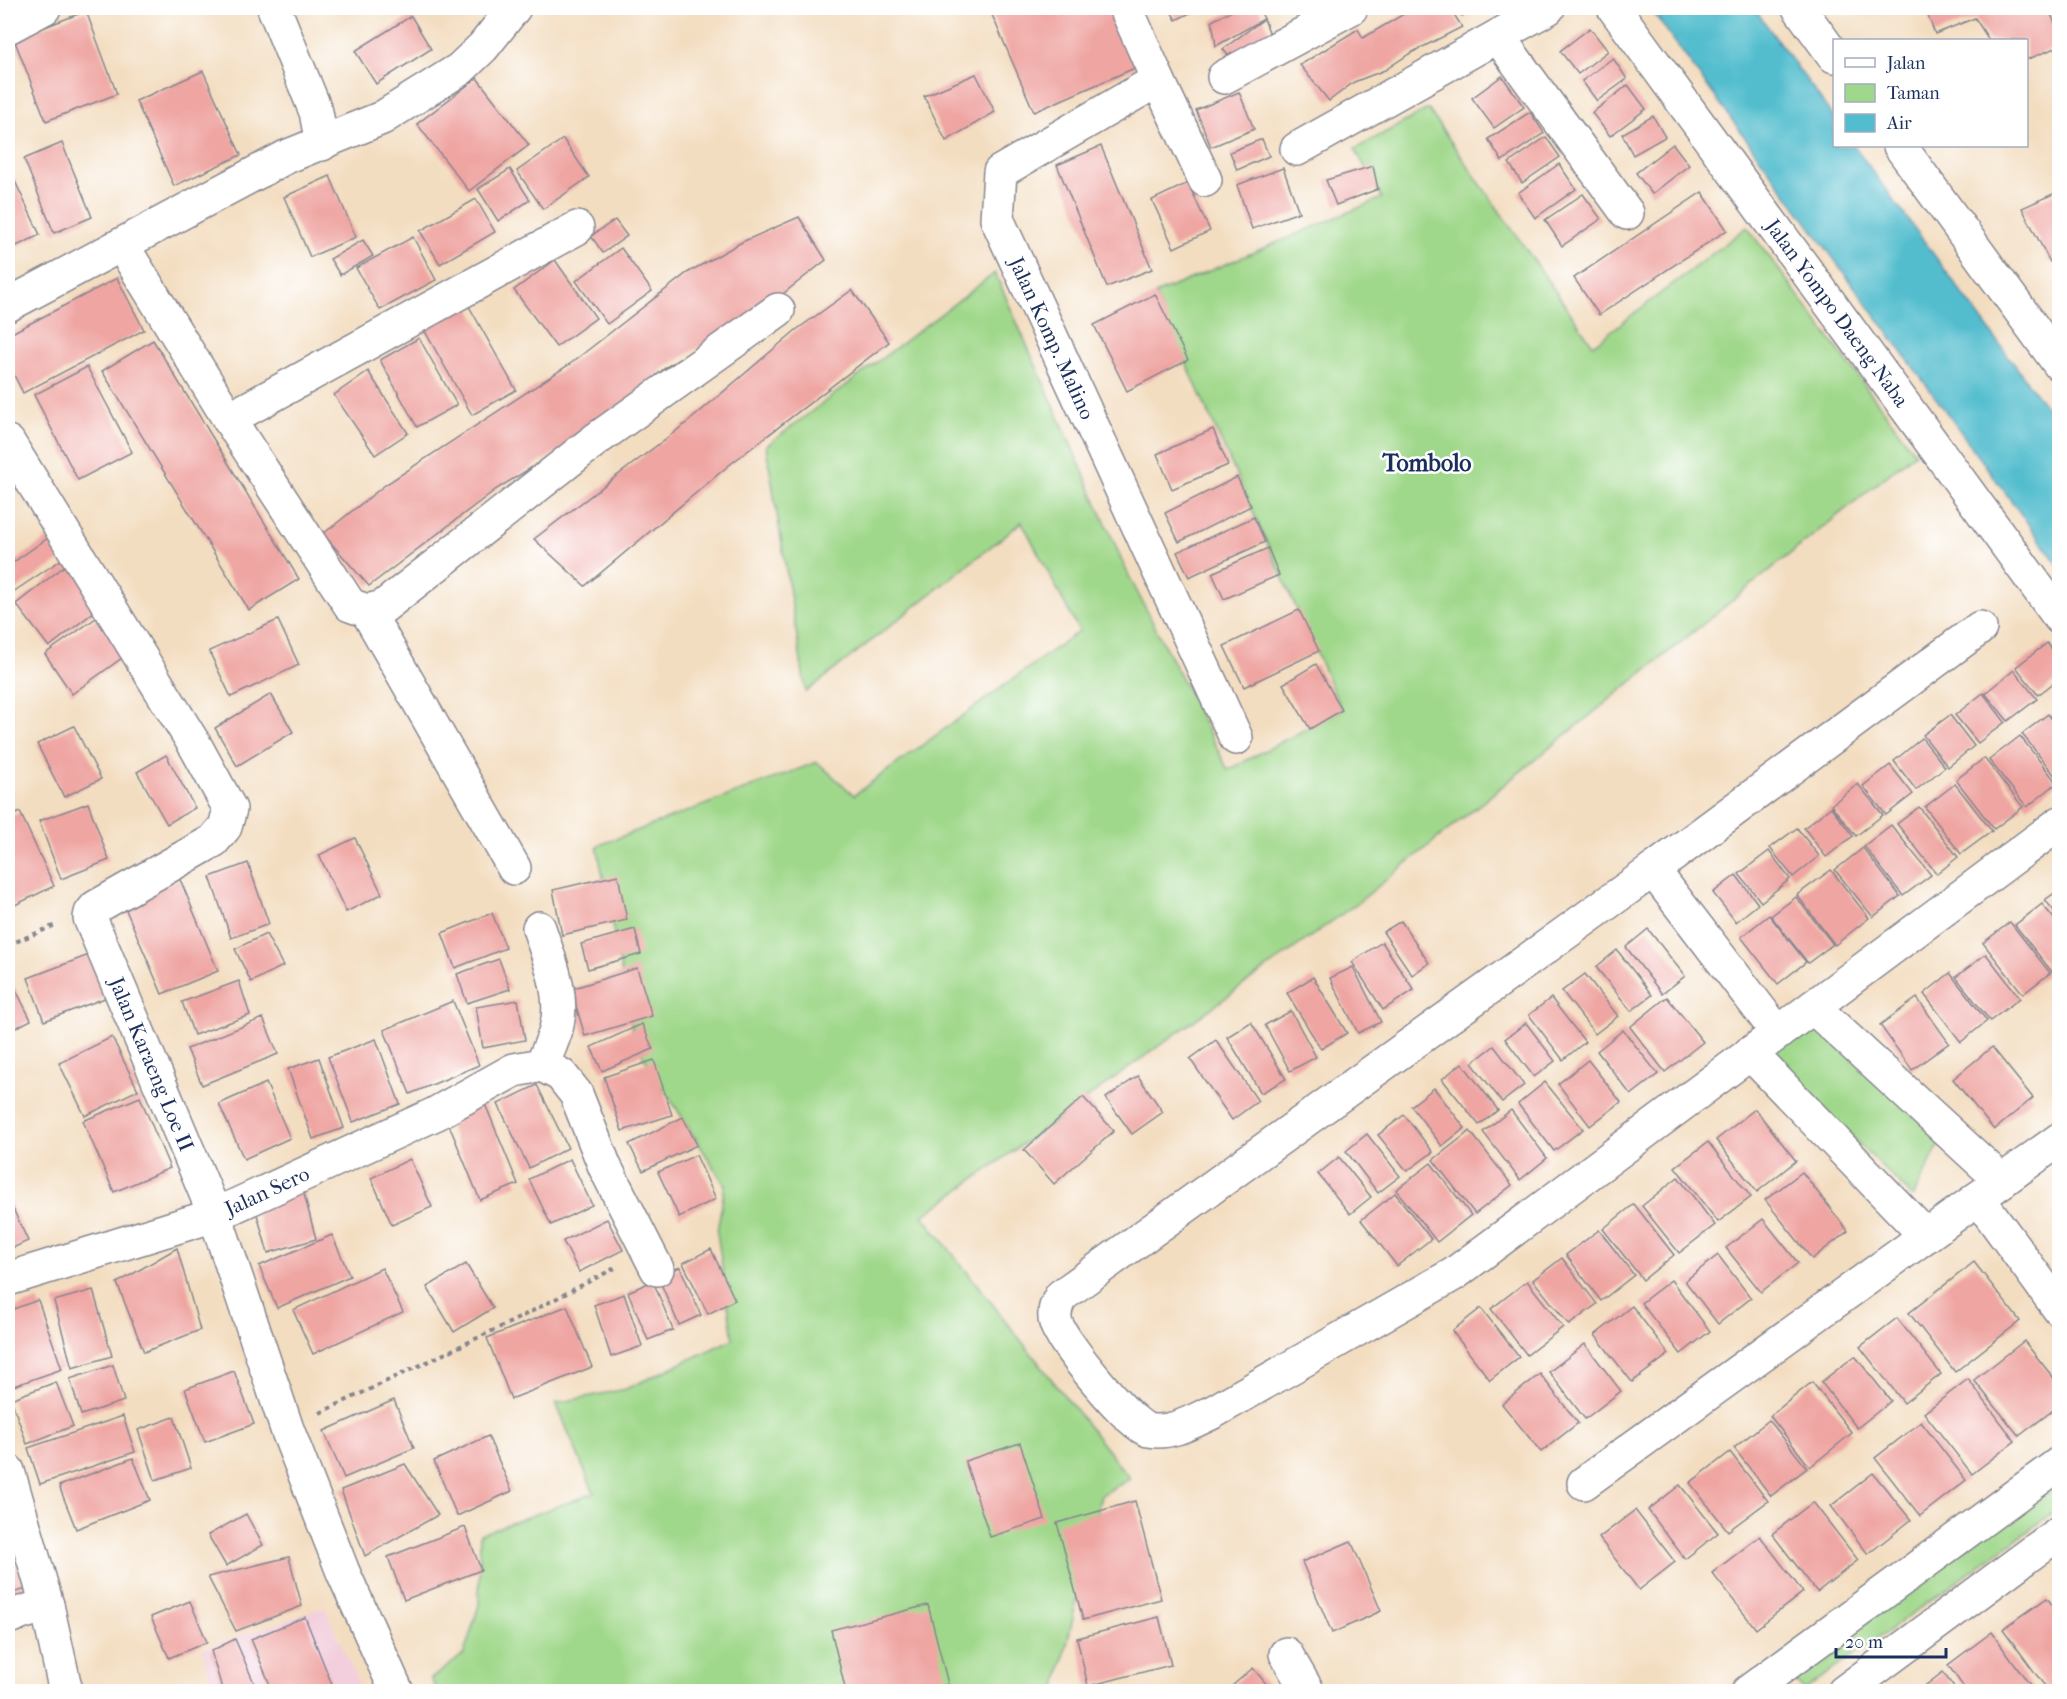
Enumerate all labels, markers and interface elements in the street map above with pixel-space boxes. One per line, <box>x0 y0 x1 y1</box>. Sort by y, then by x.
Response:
legend <box>1833 39 2028 147</box>
text: Jalan <box>1885 53 1926 74</box>
text: Taman <box>1887 83 1940 104</box>
text: Air <box>1886 113 1912 134</box>
street label: Jalan Yompo Daeng Naba <box>1759 213 1914 412</box>
street label: Jalan Komp. Malino <box>1003 251 1100 423</box>
district label: Tombolo <box>1381 449 1472 477</box>
street label: Jalan Karaeng Loe II <box>104 972 199 1155</box>
street label: Jalan Sero <box>219 1161 313 1222</box>
scale bar <box>1836 1621 1946 1659</box>
text: 20 m <box>1845 1632 1883 1653</box>

